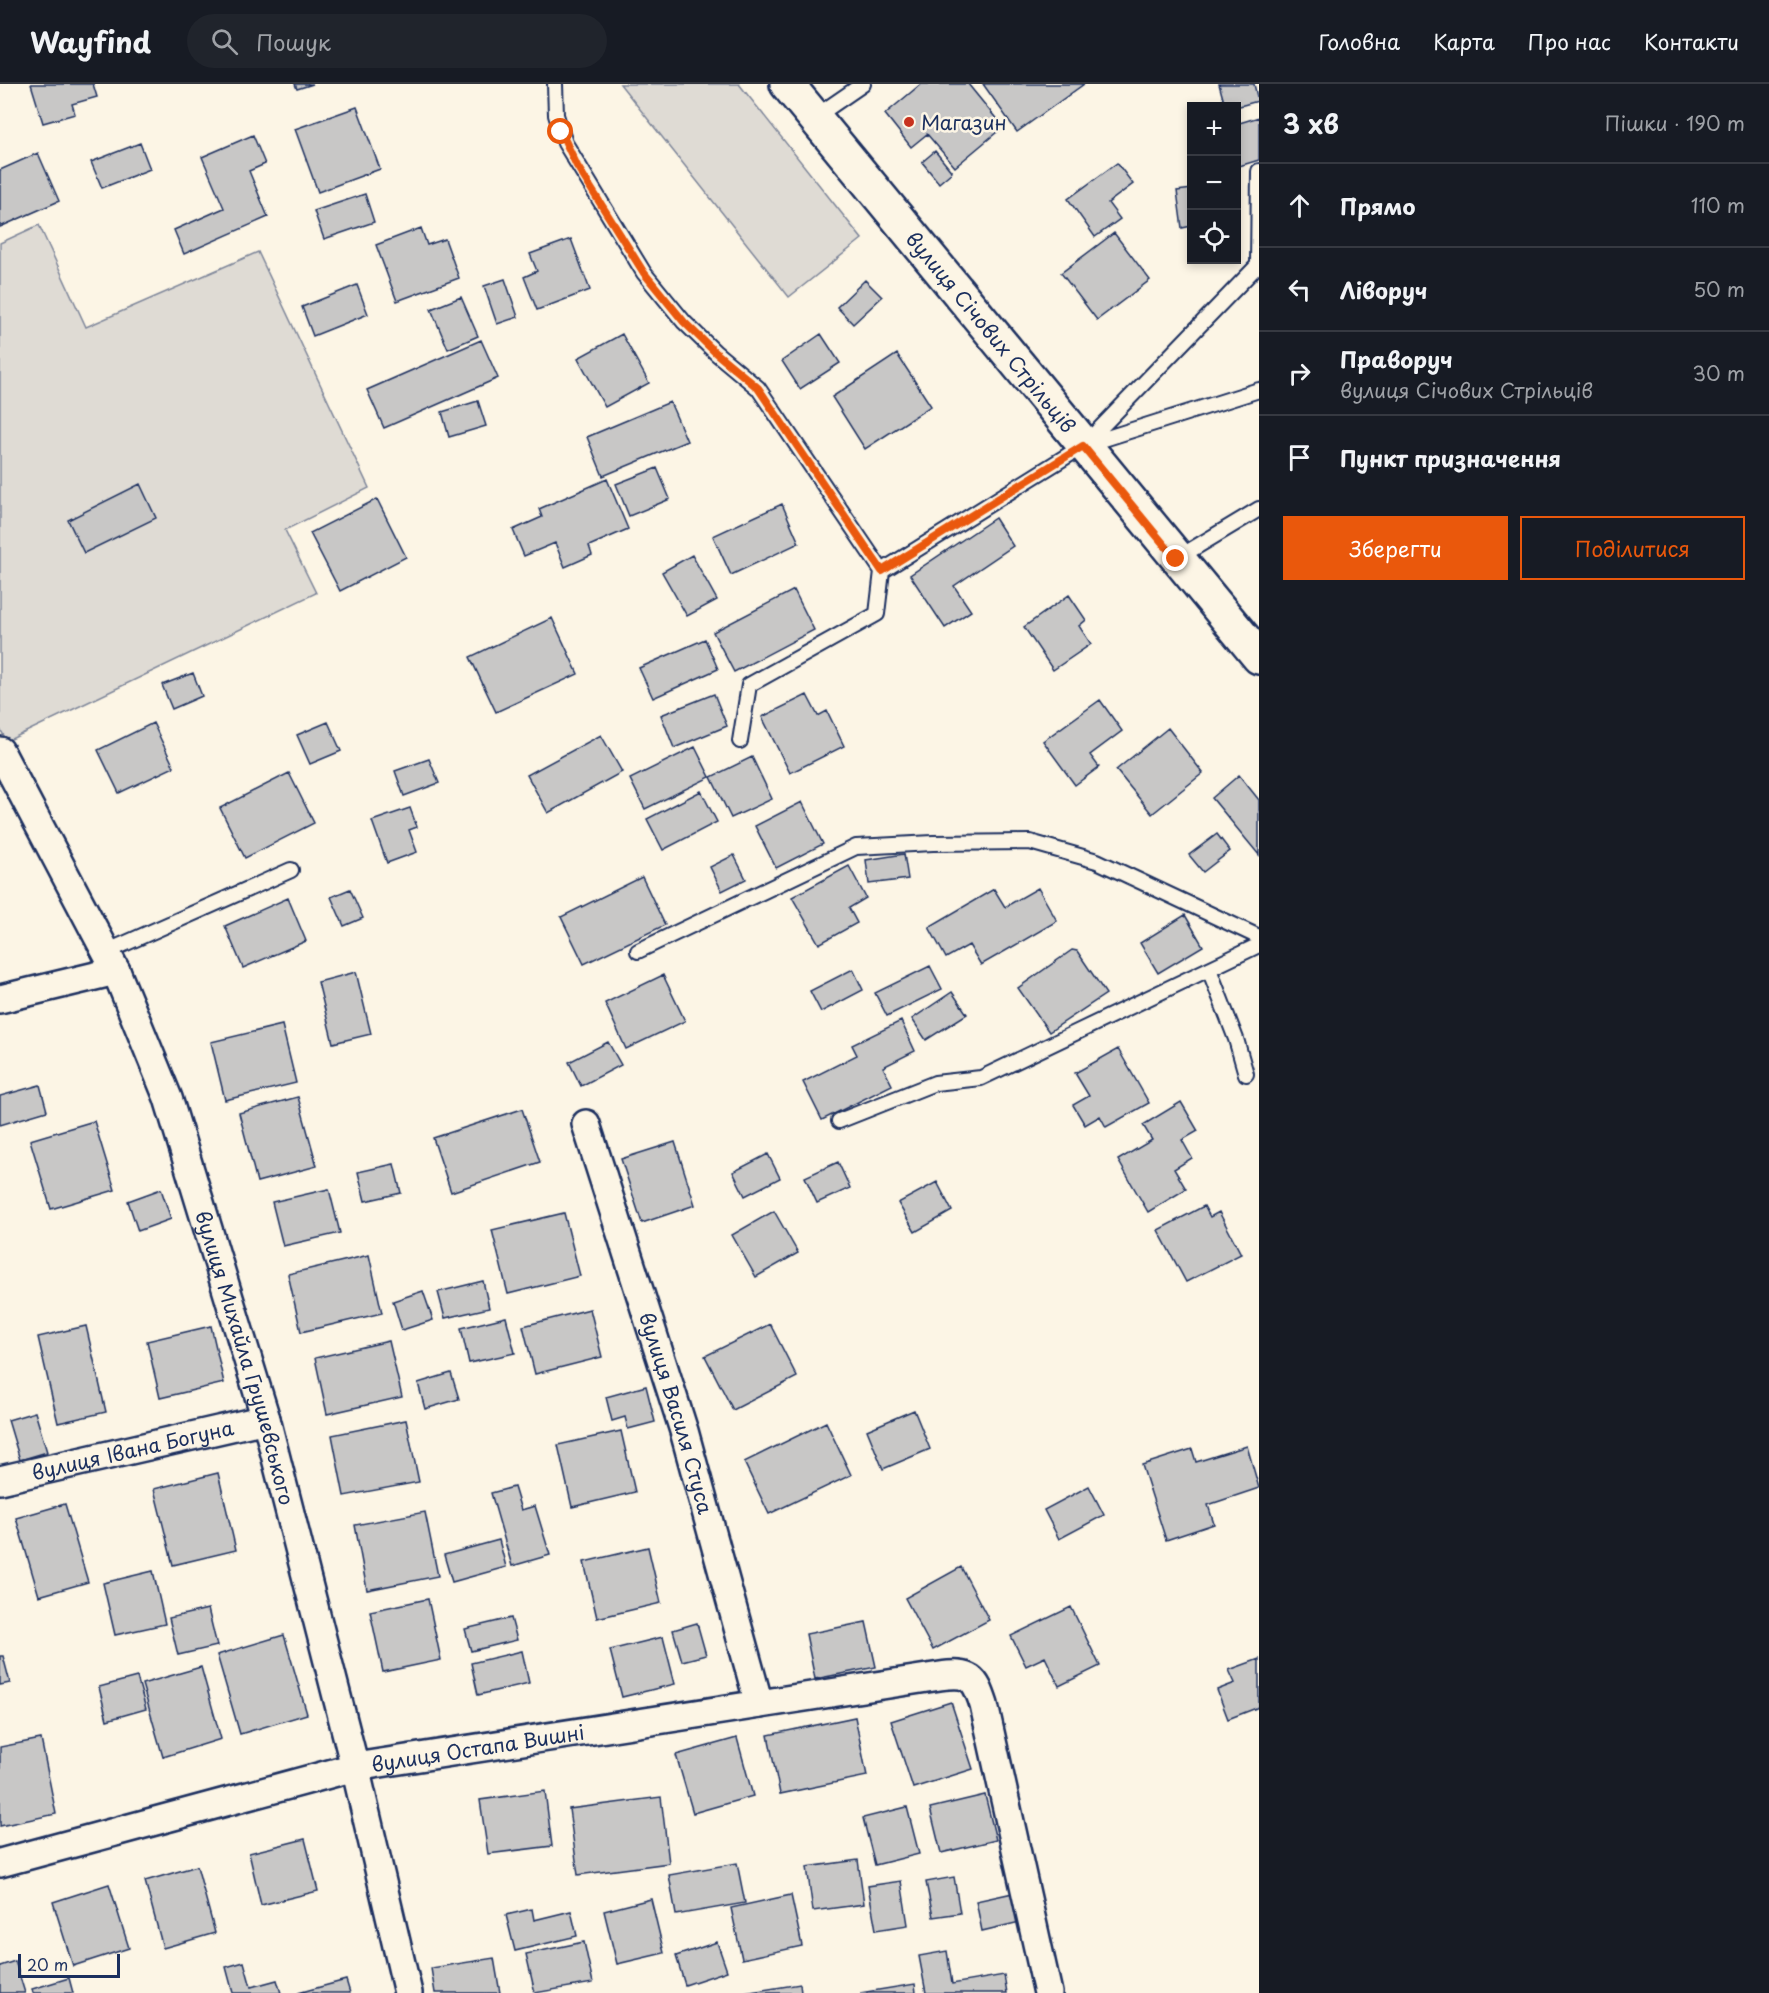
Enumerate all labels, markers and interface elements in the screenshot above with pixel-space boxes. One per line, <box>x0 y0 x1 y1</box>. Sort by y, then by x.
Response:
search box <box>187 14 607 68</box>
text: Wayfind <box>30 20 151 63</box>
icon: search <box>208 25 241 58</box>
text: Пошук <box>256 25 331 58</box>
text: Головна <box>1319 25 1400 57</box>
text: Карта <box>1433 25 1495 57</box>
text: Про нас <box>1528 25 1611 57</box>
text: Контакти <box>1644 25 1739 57</box>
map controls <box>1187 102 1241 264</box>
button: + <box>1187 102 1241 156</box>
text: 3 хв <box>1283 104 1339 143</box>
place label: Магазин <box>921 107 1007 137</box>
text: Пішки · 190 m <box>1605 108 1745 138</box>
marker: Магазин <box>902 115 916 129</box>
route start <box>547 118 573 144</box>
button: − <box>1187 156 1241 210</box>
icon: ahead <box>1283 189 1316 222</box>
text: Прямо <box>1340 189 1415 222</box>
text: 110 m <box>1691 190 1745 220</box>
button: locate <box>1187 210 1241 264</box>
street label: вулиця Січових Стрільців <box>899 225 1083 439</box>
icon: left <box>1283 273 1316 306</box>
text: Ліворуч <box>1340 273 1427 306</box>
text: 50 m <box>1693 274 1745 304</box>
text: Праворуч <box>1340 342 1453 375</box>
icon: right <box>1283 357 1316 390</box>
text: 30 m <box>1692 358 1745 388</box>
text: вулиця Січових Стрільців <box>1340 375 1593 405</box>
icon: arrive <box>1283 441 1316 474</box>
text: Пункт призначення <box>1340 441 1561 474</box>
button: Зберегти <box>1283 516 1508 580</box>
button: Поділитися <box>1520 516 1745 580</box>
route end <box>1162 545 1188 571</box>
street label: вулиця Михайла Грушевського <box>188 1207 302 1508</box>
street label: вулиця Василя Стуса <box>632 1308 721 1518</box>
street label: вулиця Івана Богуна <box>29 1412 237 1487</box>
street label: вулиця Остапа Вишні <box>369 1717 586 1779</box>
scale bar <box>18 1951 120 1978</box>
text: 20 m <box>27 1952 68 1976</box>

